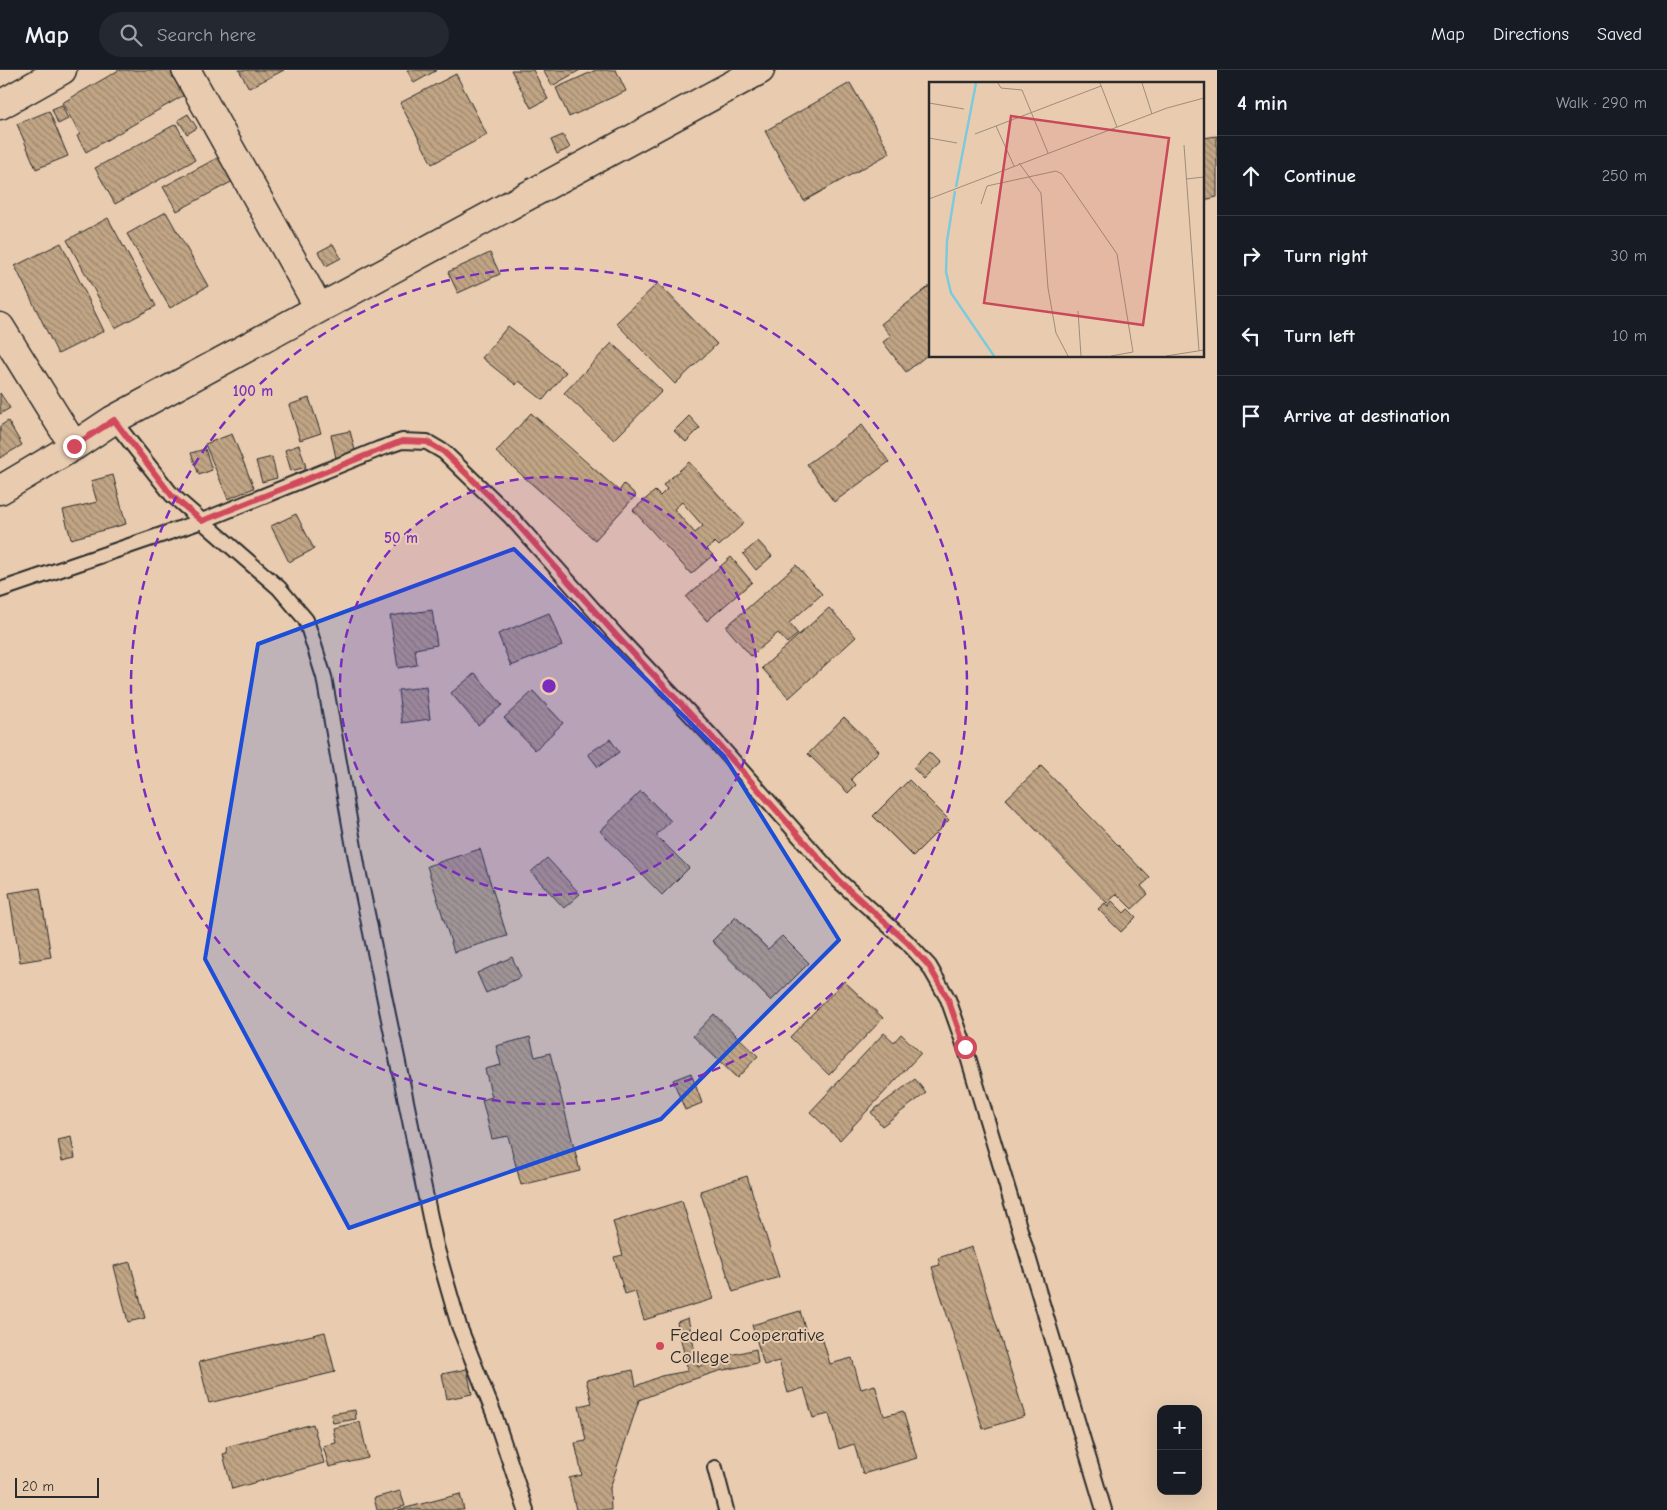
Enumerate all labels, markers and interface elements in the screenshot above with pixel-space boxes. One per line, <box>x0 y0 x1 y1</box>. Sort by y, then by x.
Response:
search box <box>99 12 449 57</box>
text: Map <box>25 21 69 49</box>
icon: search <box>117 21 145 49</box>
text: Search here <box>157 24 256 46</box>
text: Map <box>1431 24 1465 45</box>
text: Directions <box>1493 24 1569 45</box>
text: Saved <box>1597 24 1642 45</box>
inset map <box>929 82 1204 358</box>
text: 4 min <box>1237 91 1288 115</box>
text: Walk · 290 m <box>1556 94 1647 112</box>
icon: ahead <box>1237 162 1265 190</box>
text: Continue <box>1284 165 1356 187</box>
text: 250 m <box>1602 167 1647 185</box>
icon: right <box>1237 242 1265 270</box>
text: Turn right <box>1284 245 1368 267</box>
text: 30 m <box>1611 247 1647 265</box>
icon: left <box>1237 322 1265 350</box>
text: Turn left <box>1284 325 1355 347</box>
text: 10 m <box>1612 327 1647 345</box>
text: 100 m <box>233 382 273 400</box>
icon: arrive <box>1237 402 1265 430</box>
text: Arrive at destination <box>1284 405 1450 427</box>
route end <box>63 435 86 458</box>
text: 50 m <box>384 529 418 547</box>
centre of rings <box>540 677 558 695</box>
route start <box>954 1036 977 1059</box>
place label: Fedeal Cooperative College <box>670 1324 825 1368</box>
marker: Fedeal Cooperative College <box>654 1340 666 1352</box>
map controls <box>1157 1405 1202 1495</box>
button: + <box>1157 1405 1202 1450</box>
button: − <box>1157 1450 1202 1495</box>
scale bar <box>15 1475 99 1498</box>
text: 20 m <box>22 1478 54 1495</box>

